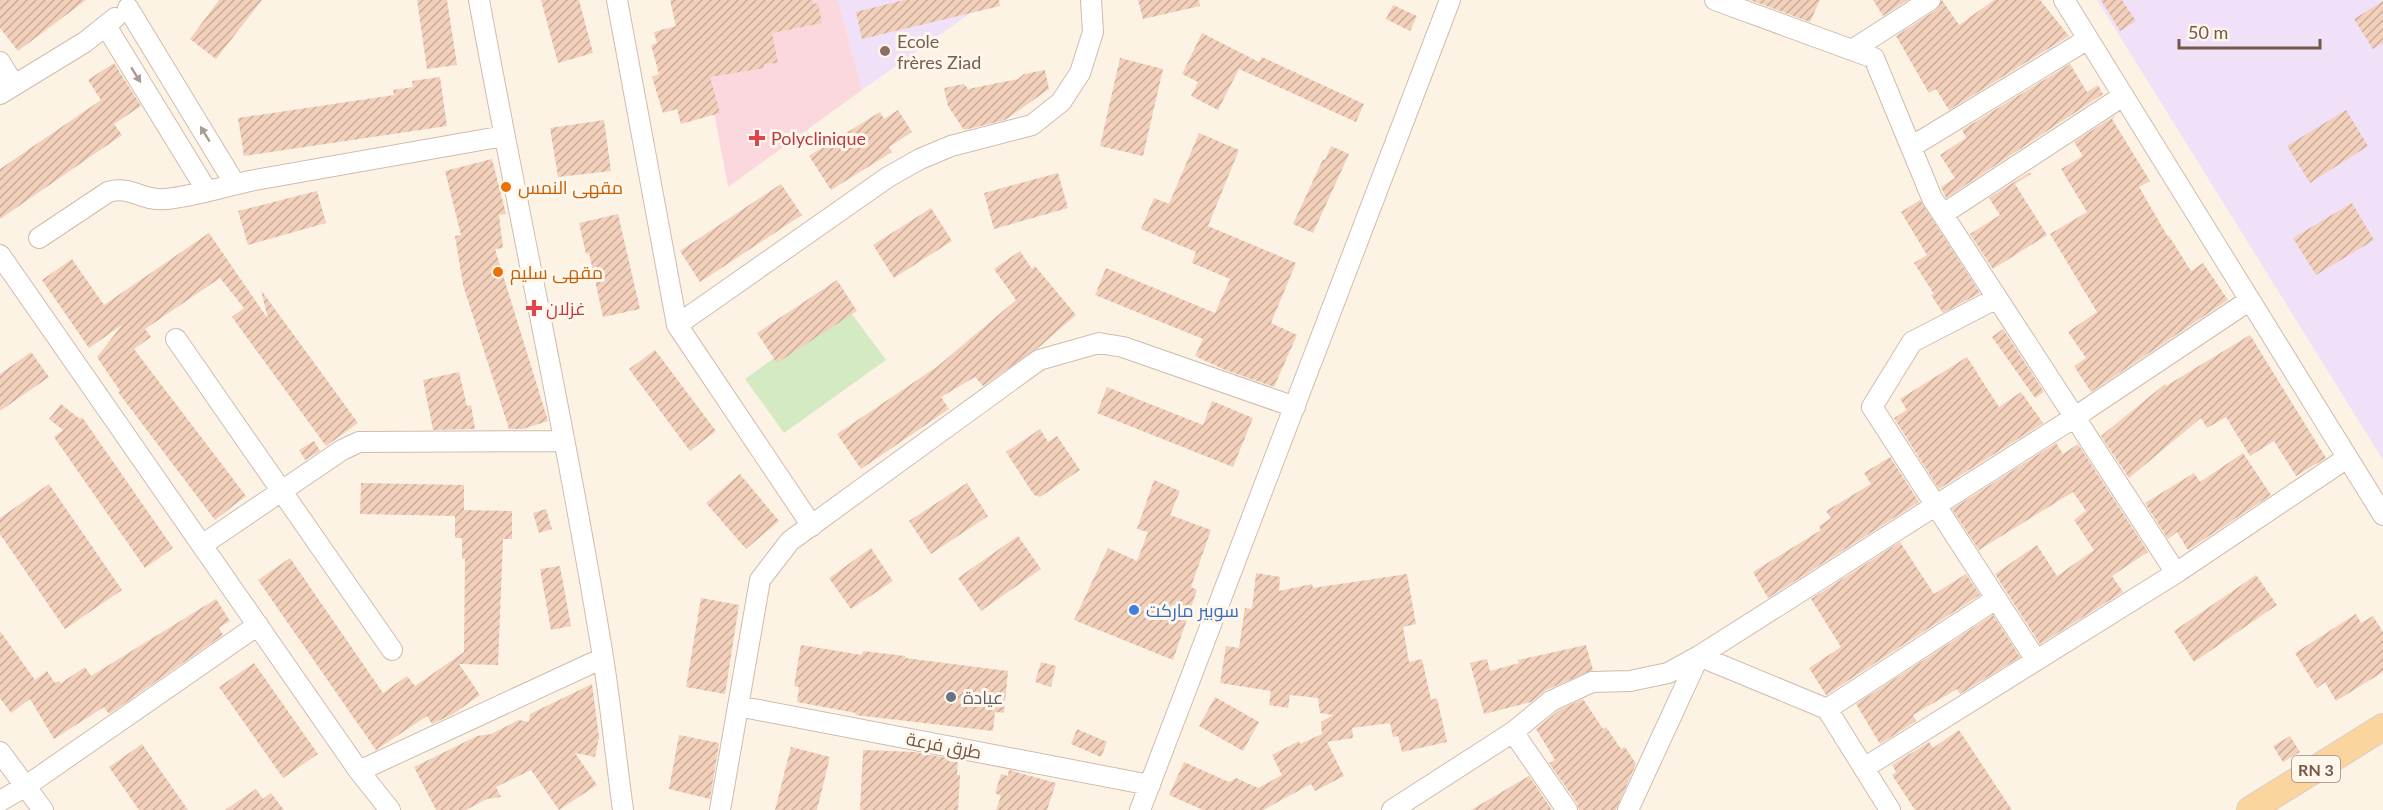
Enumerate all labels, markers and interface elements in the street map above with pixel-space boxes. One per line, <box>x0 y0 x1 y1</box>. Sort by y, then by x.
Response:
scale bar <box>2179 12 2320 50</box>
text: 50 m <box>2188 21 2228 43</box>
place label: Ecole frères Ziad <box>897 30 981 73</box>
marker: Ecole frères Ziad <box>878 44 892 58</box>
one-way arrow <box>131 67 142 84</box>
one-way arrow <box>199 126 210 142</box>
place label: Polyclinique <box>771 127 866 149</box>
marker: Polyclinique <box>748 129 766 147</box>
place label: مقهى النمس <box>518 176 623 199</box>
marker: مقهى النمس <box>499 180 513 194</box>
place label: مقهى سليم <box>510 261 603 285</box>
marker: مقهى سليم <box>491 265 505 279</box>
place label: غزلان <box>546 297 586 320</box>
marker: غزلان <box>527 301 541 315</box>
place label: سوبير ماركت <box>1146 599 1239 622</box>
marker: سوبير ماركت <box>1127 603 1141 617</box>
place label: عيادة <box>963 686 1003 708</box>
marker: عيادة <box>944 690 958 704</box>
street label: طرق فرعة <box>904 727 984 765</box>
road number: RN 3 <box>2292 756 2340 782</box>

